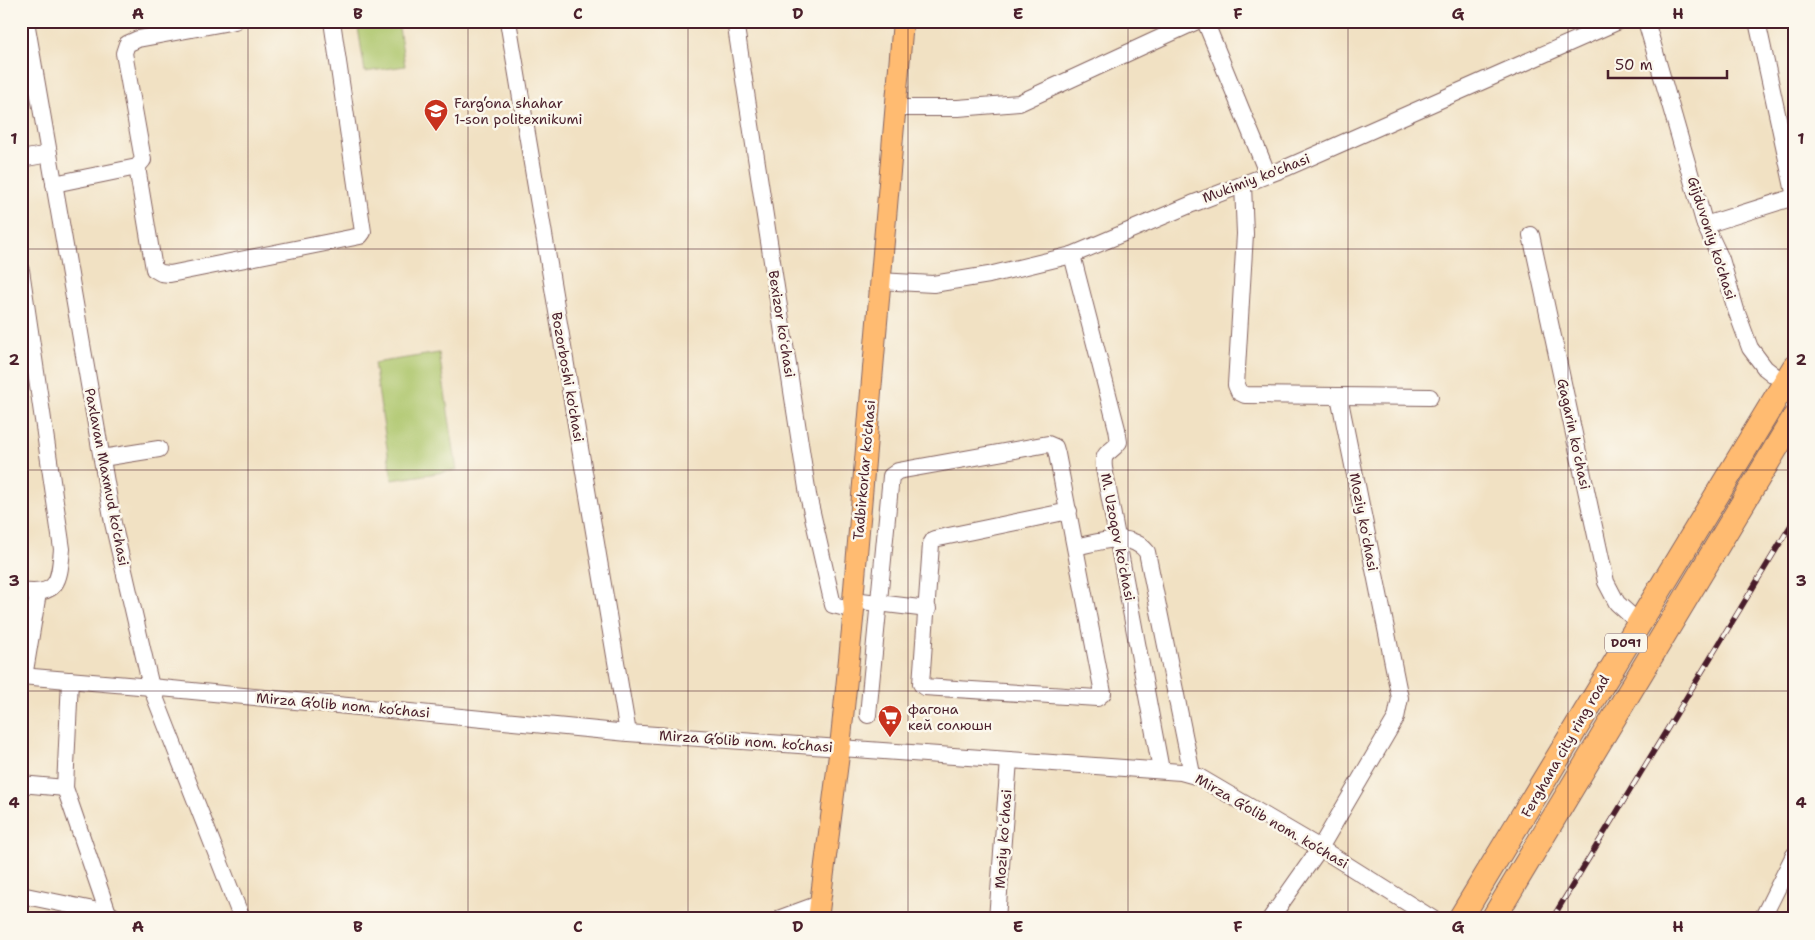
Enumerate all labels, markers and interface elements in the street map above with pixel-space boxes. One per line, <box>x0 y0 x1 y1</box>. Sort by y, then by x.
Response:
text: A <box>132 3 144 24</box>
text: B <box>353 3 363 24</box>
text: C <box>573 3 583 24</box>
text: D <box>792 3 804 24</box>
text: E <box>1013 3 1023 24</box>
text: F <box>1233 3 1243 24</box>
text: G <box>1452 3 1465 24</box>
text: H <box>1672 3 1684 24</box>
scale bar <box>1608 48 1726 80</box>
text: 50 m <box>1615 55 1653 75</box>
place label: Farg‘ona shahar 1-son politexnikumi <box>454 94 583 128</box>
school or university icon: Farg‘ona shahar 1-son politexnikumi <box>423 98 449 132</box>
text: 1 <box>10 128 18 149</box>
text: 1 <box>1797 128 1805 149</box>
street label: Mukimiy ko'chasi <box>1200 149 1312 207</box>
street label: Gijduvoniy ko'chasi <box>1684 174 1740 302</box>
street label: Bexizor koʻchasi <box>765 269 799 379</box>
street label: Bozorboshi ko'chasi <box>548 311 588 443</box>
text: 2 <box>8 349 20 370</box>
text: 2 <box>1795 349 1807 370</box>
street label: Gagarin koʻchasi <box>1553 377 1595 491</box>
street label: Paxlavan Maxmud ko'chasi <box>81 387 133 567</box>
street label: Tadbirkorlar ko'chasi <box>849 399 879 541</box>
street label: Moziy koʻchasi <box>1346 471 1382 573</box>
street label: M. Uzoqov koʻchasi <box>1097 472 1139 602</box>
text: 3 <box>8 570 20 591</box>
text: 3 <box>1795 570 1807 591</box>
road number: D091 <box>1605 634 1647 652</box>
street label: Ferghana city ring road <box>1517 672 1613 820</box>
street label: Mirza G‘olib nom. ko‘chasi <box>255 688 431 722</box>
place label: фагона кей солюшн <box>908 700 992 734</box>
supermarket icon: фагона кей солюшн <box>877 704 903 738</box>
street label: Mirza G‘olib nom. ko‘chasi <box>658 726 834 756</box>
street label: Mirza G‘olib nom. ko‘chasi <box>1192 770 1352 872</box>
street label: Moziy koʻchasi <box>991 789 1015 889</box>
text: 4 <box>8 792 20 813</box>
text: 4 <box>1795 792 1807 813</box>
text: A <box>132 916 144 937</box>
text: B <box>353 916 363 937</box>
text: C <box>573 916 583 937</box>
text: D <box>792 916 804 937</box>
text: E <box>1013 916 1023 937</box>
text: F <box>1233 916 1243 937</box>
text: G <box>1452 916 1465 937</box>
text: H <box>1672 916 1684 937</box>

